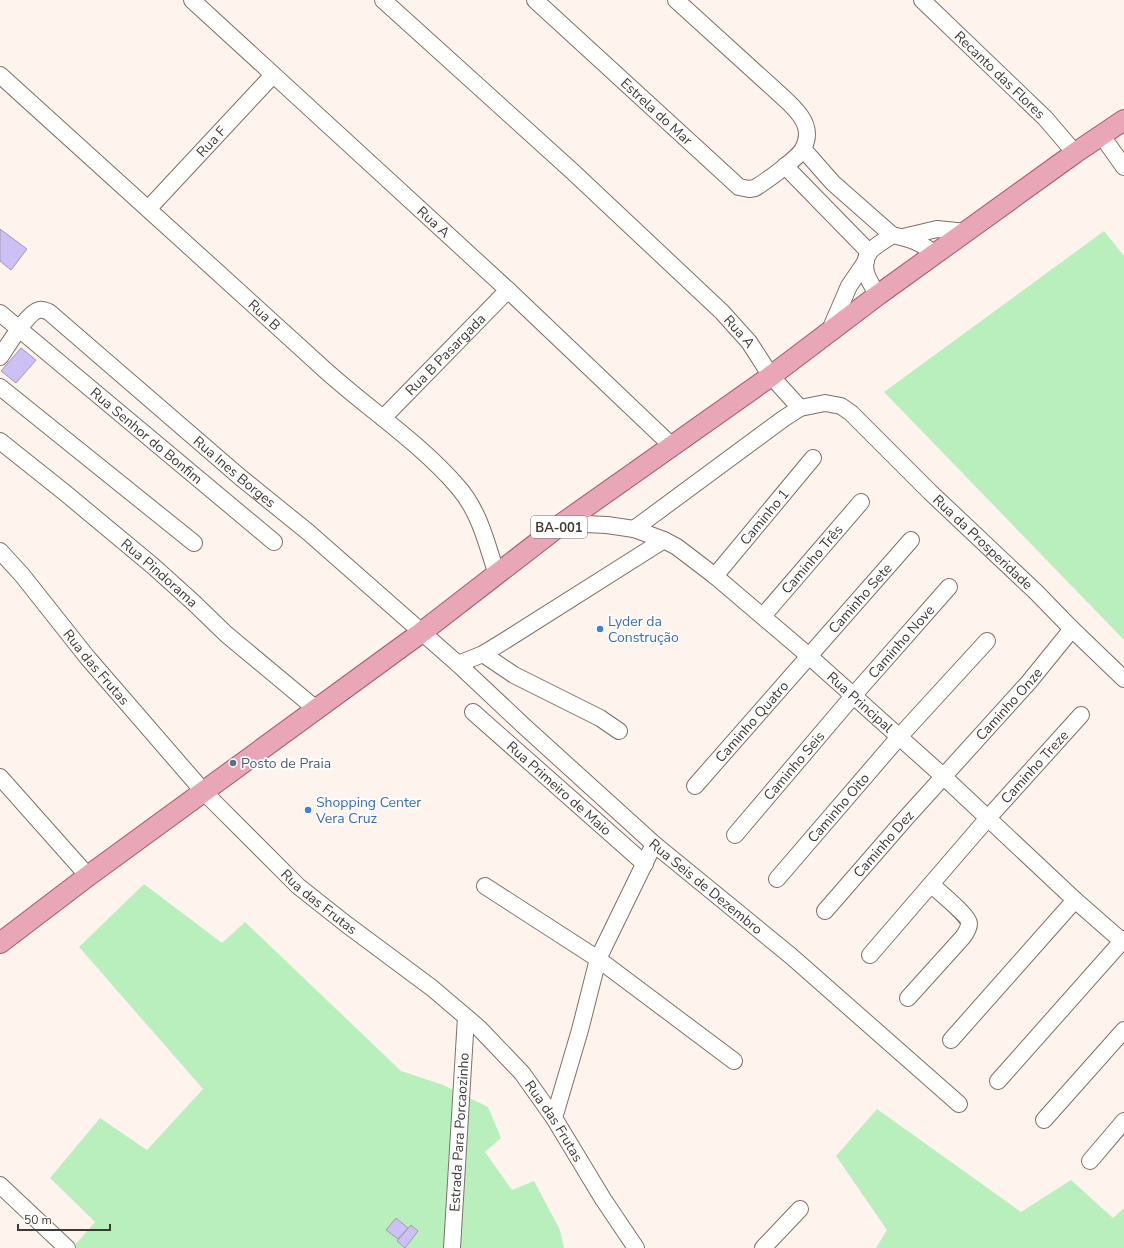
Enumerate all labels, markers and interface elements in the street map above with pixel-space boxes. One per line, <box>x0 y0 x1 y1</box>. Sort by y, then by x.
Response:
street label: Recanto das Flores <box>950 27 1049 123</box>
street label: Estrela do Mar <box>616 74 696 150</box>
street label: Rua F <box>192 122 231 161</box>
street label: Rua A <box>413 202 454 242</box>
street label: Rua B <box>244 296 284 335</box>
street label: Rua B Pasargada <box>401 310 490 400</box>
street label: Rua A <box>719 311 759 352</box>
street label: Rua Senhor do Bonfim <box>86 383 207 488</box>
street label: Rua Ines Borges <box>189 432 280 512</box>
street label: Caminho 1 <box>736 485 793 549</box>
street label: Rua da Prosperidade <box>929 491 1037 594</box>
road number: BA-001 <box>531 516 587 538</box>
street label: Caminho Três <box>777 521 848 598</box>
street label: Rua Pindorama <box>117 534 202 612</box>
street label: Caminho Sete <box>824 559 896 638</box>
street label: Caminho Nove <box>864 601 939 683</box>
place label: Lyder da Construção <box>608 612 679 647</box>
marker: Lyder da Construção <box>595 624 605 634</box>
street label: Rua das Frutas <box>59 626 134 710</box>
street label: Caminho Onze <box>972 664 1047 745</box>
street label: Rua Principal <box>823 668 898 737</box>
street label: Caminho Quatro <box>711 677 793 767</box>
street label: Caminho Treze <box>997 726 1073 808</box>
street label: Caminho Seis <box>759 727 829 805</box>
street label: Rua Primeiro de Maio <box>502 737 615 840</box>
place label: Posto de Praia <box>241 754 331 773</box>
marker: Posto de Praia <box>228 758 238 768</box>
street label: Caminho Oito <box>803 769 874 847</box>
place label: Shopping Center Vera Cruz <box>315 793 421 828</box>
marker: Shopping Center Vera Cruz <box>303 805 313 815</box>
street label: Caminho Dez <box>849 806 919 882</box>
street label: Rua Seis de Dezembro <box>645 835 767 939</box>
street label: Rua das Frutas <box>276 865 361 939</box>
street label: Estrada Para Porcaozinho <box>445 1052 474 1212</box>
street label: Rua das Frutas <box>520 1077 587 1166</box>
scale bar <box>18 1206 110 1232</box>
text: 50 m <box>24 1212 52 1228</box>

